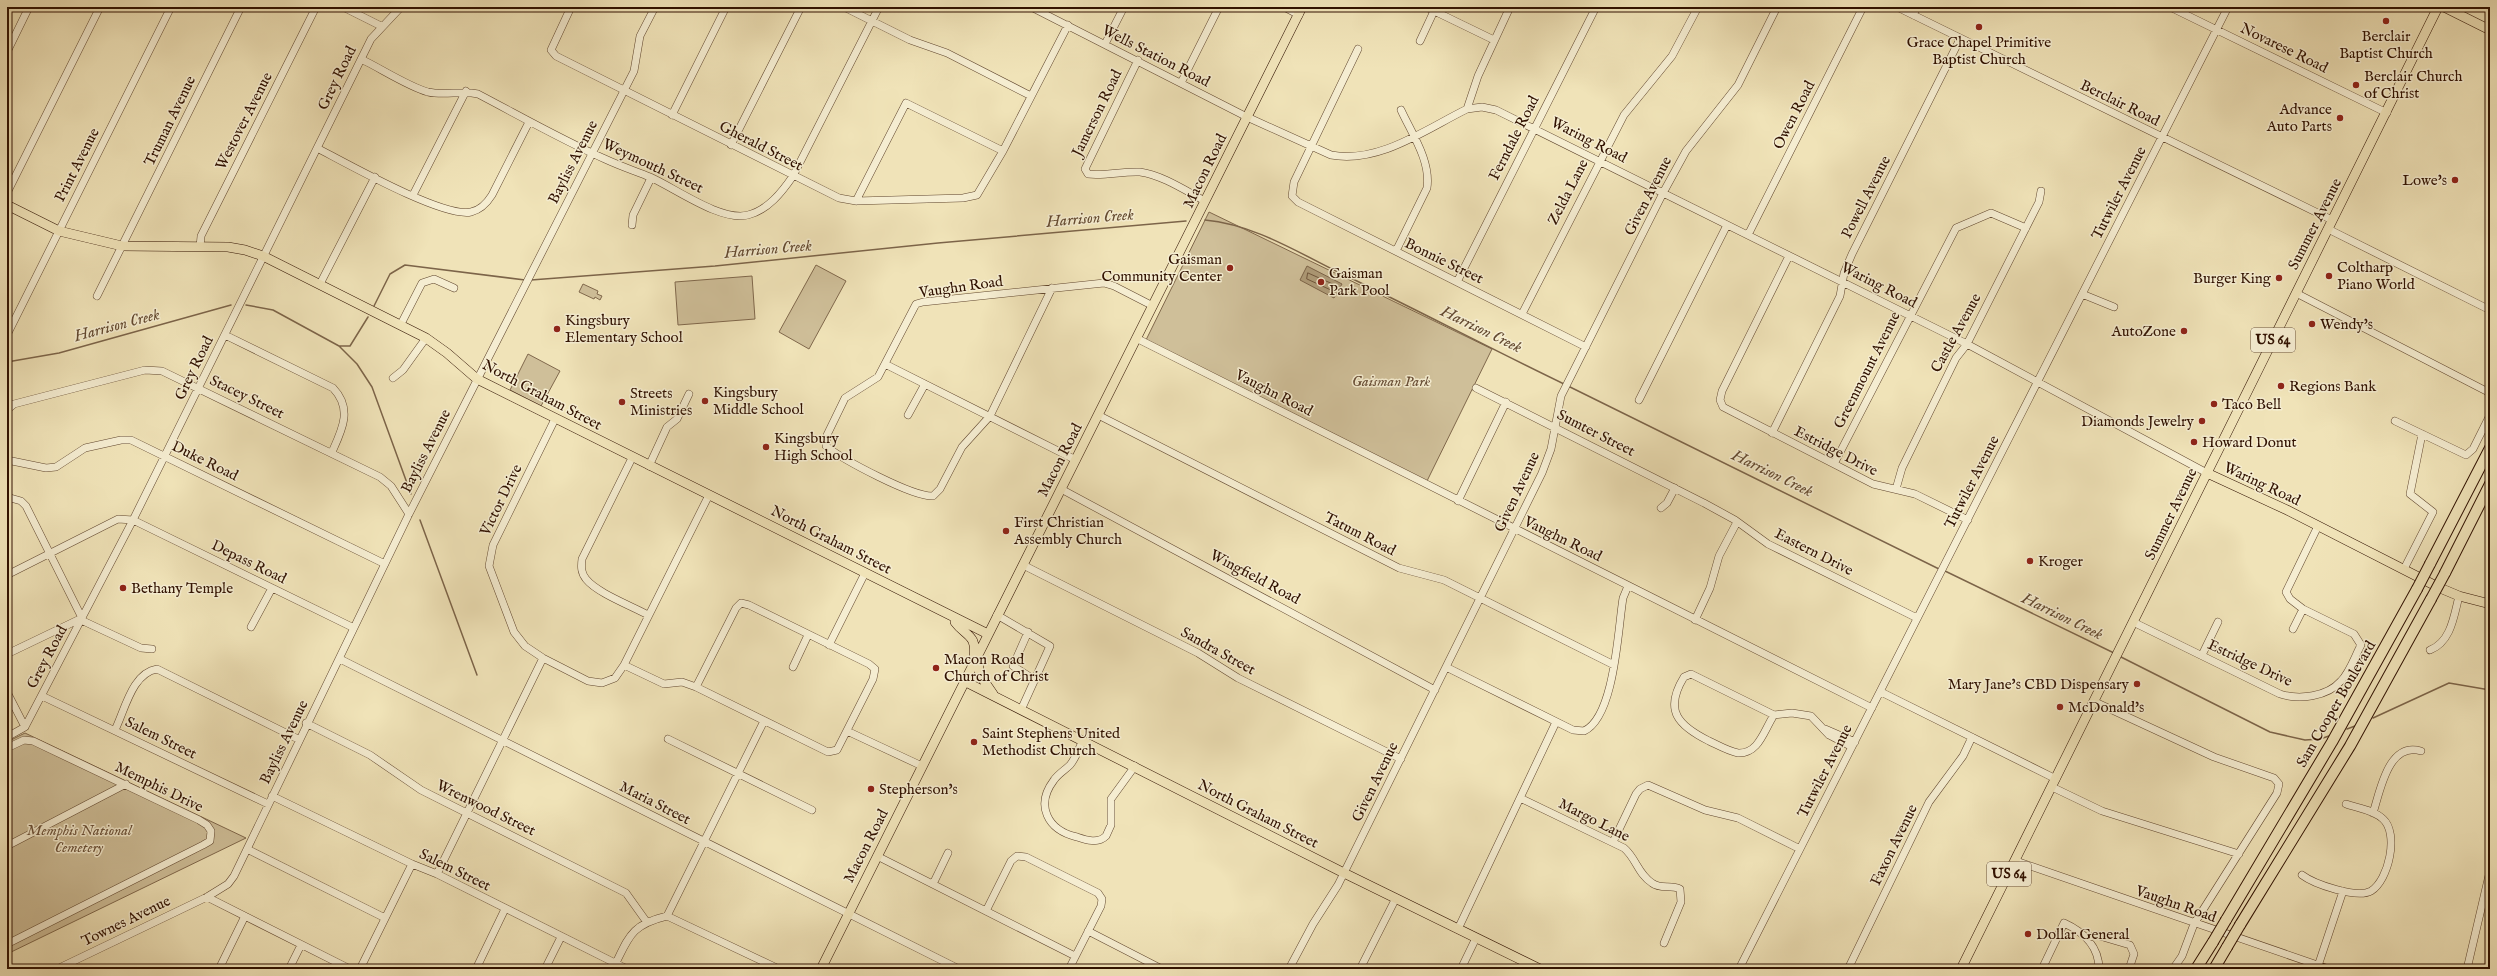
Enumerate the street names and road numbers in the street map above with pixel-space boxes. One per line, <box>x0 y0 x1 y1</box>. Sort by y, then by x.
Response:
street label: Novarese Road <box>2237 19 2332 78</box>
street label: Wells Station Road <box>1099 21 1214 92</box>
street label: Grey Road <box>313 42 361 113</box>
street label: Jamerson Road <box>1067 65 1127 161</box>
street label: Westover Avenue <box>211 69 277 173</box>
street label: Truman Avenue <box>140 73 200 169</box>
street label: Berclair Road <box>2077 76 2164 131</box>
street label: Owen Road <box>1769 77 1820 152</box>
street label: Ferndale Road <box>1485 92 1544 183</box>
street label: Waring Road <box>1548 113 1631 168</box>
street label: Bayliss Avenue <box>544 117 602 207</box>
street label: Gherald Street <box>716 117 806 175</box>
street label: Print Avenue <box>50 125 104 205</box>
street label: Macon Road <box>1179 130 1232 211</box>
street label: Weymouth Street <box>600 134 706 198</box>
street label: Tutwiler Avenue <box>2087 143 2151 243</box>
street label: Powell Avenue <box>1837 152 1895 242</box>
street label: Given Avenue <box>1620 153 1676 239</box>
street label: Zelda Lane <box>1543 156 1593 228</box>
street label: Summer Avenue <box>2284 175 2346 273</box>
street label: Bonnie Street <box>1401 234 1487 288</box>
street label: Waring Road <box>1838 258 1921 313</box>
street label: Vaughn Road <box>917 272 1005 302</box>
street label: Castle Avenue <box>1926 290 1986 376</box>
street label: Greenmount Avenue <box>1829 308 1905 432</box>
road number: US 64 <box>2251 328 2295 352</box>
street label: Grey Road <box>170 332 218 403</box>
street label: North Graham Street <box>479 355 605 435</box>
street label: Vaughn Road <box>1231 365 1317 421</box>
street label: Stacey Street <box>207 371 287 423</box>
street label: Sumter Street <box>1554 405 1638 461</box>
street label: Bayliss Avenue <box>397 406 455 496</box>
street label: Macon Road <box>1033 419 1087 500</box>
street label: Estridge Drive <box>1791 422 1881 480</box>
street label: Tutwiler Avenue <box>1940 432 2004 532</box>
street label: Duke Road <box>169 437 242 486</box>
street label: Given Avenue <box>1490 449 1544 535</box>
street label: Waring Road <box>2221 458 2304 511</box>
street label: Victor Drive <box>475 461 526 540</box>
street label: Summer Avenue <box>2141 465 2202 563</box>
street label: North Graham Street <box>767 501 895 579</box>
street label: Tatum Road <box>1321 508 1400 561</box>
street label: Vaughn Road <box>1520 512 1606 566</box>
street label: Eastern Drive <box>1771 524 1857 580</box>
street label: Depass Road <box>208 536 291 589</box>
street label: Wingfield Road <box>1207 545 1304 609</box>
street label: Grey Road <box>22 621 72 692</box>
street label: Sandra Street <box>1177 623 1259 679</box>
street label: Estridge Drive <box>2205 635 2296 691</box>
street label: Sam Cooper Boulevard <box>2292 636 2380 771</box>
street label: Bayliss Avenue <box>255 697 313 787</box>
street label: Salem Street <box>122 713 200 763</box>
street label: Tutwiler Avenue <box>1793 721 1857 821</box>
street label: Given Avenue <box>1348 739 1403 825</box>
street label: Memphis Drive <box>112 757 206 817</box>
street label: North Graham Street <box>1194 775 1322 853</box>
street label: Wrenwood Street <box>433 776 539 840</box>
street label: Maria Street <box>616 777 694 829</box>
street label: Margo Lane <box>1555 794 1633 846</box>
street label: Faxon Avenue <box>1866 801 1922 889</box>
street label: Macon Road <box>839 805 893 886</box>
street label: Salem Street <box>416 845 494 895</box>
road number: US 64 <box>1987 862 2031 886</box>
street label: Vaughn Road <box>2132 881 2220 927</box>
street label: Townes Avenue <box>78 891 174 951</box>

